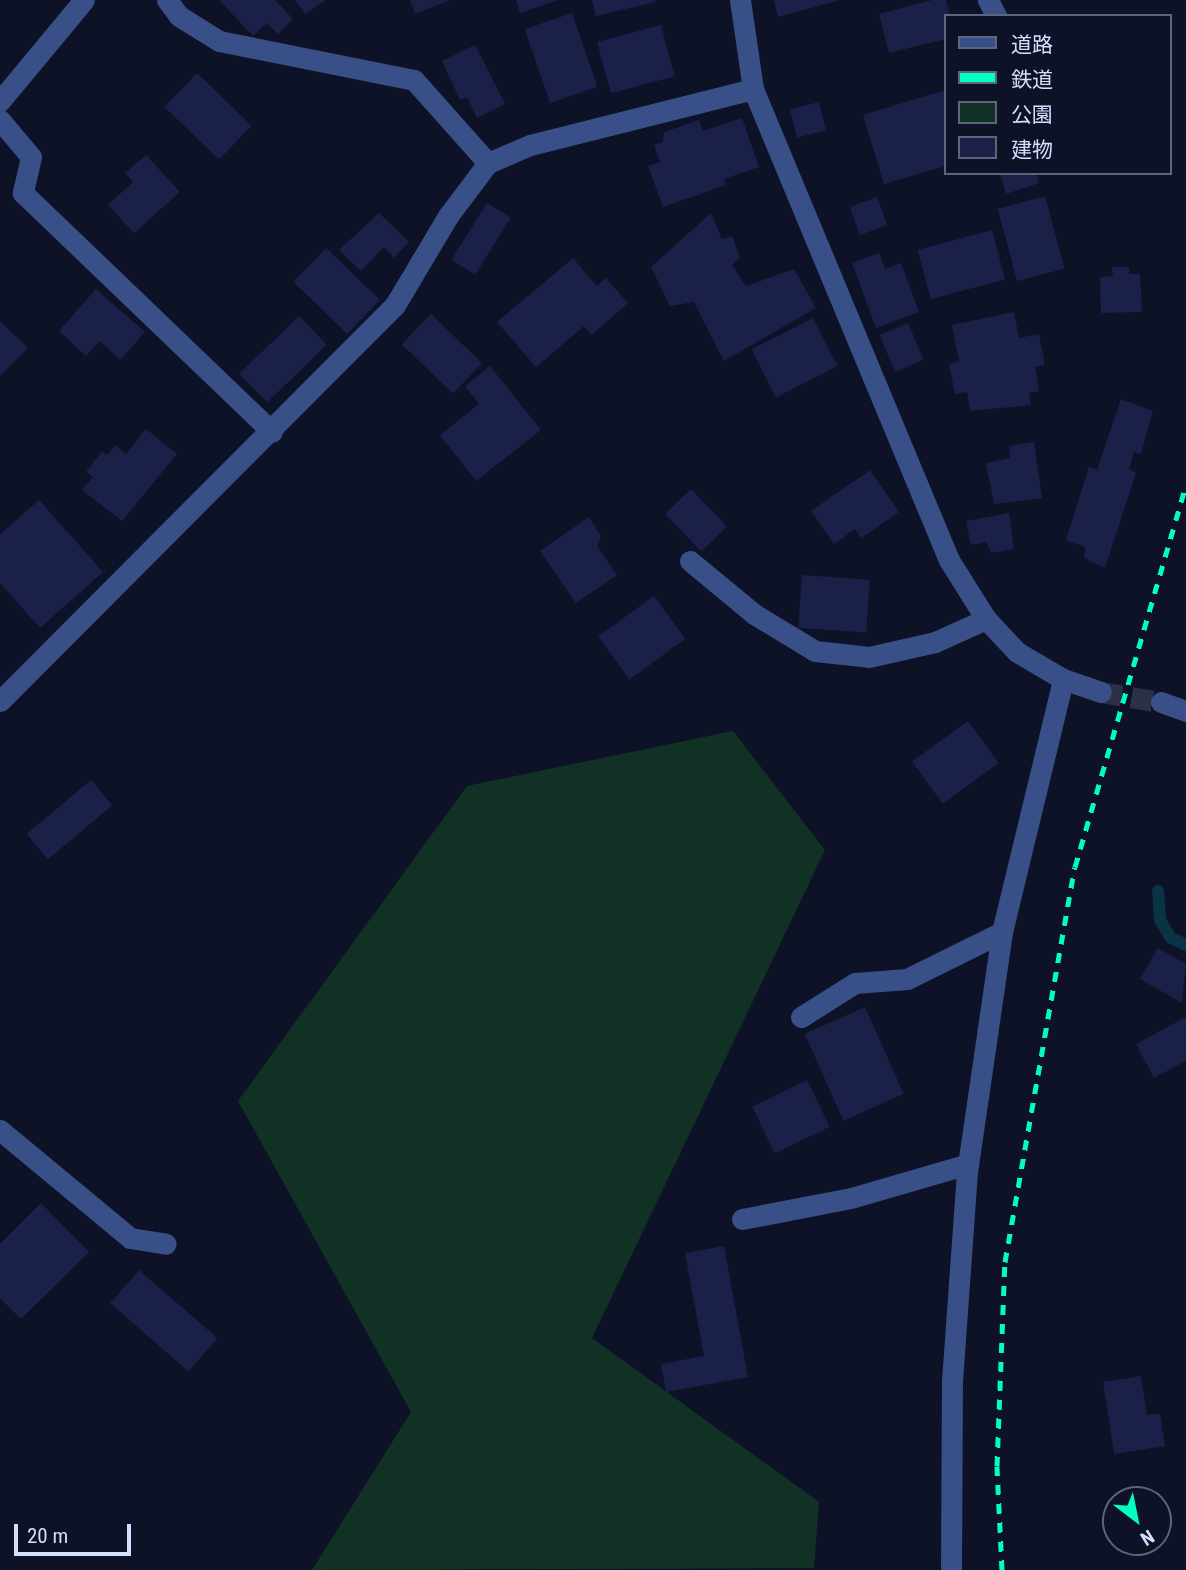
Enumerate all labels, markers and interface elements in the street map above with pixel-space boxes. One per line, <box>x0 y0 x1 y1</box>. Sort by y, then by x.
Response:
legend <box>944 14 1172 175</box>
text: 道路 <box>1011 33 1053 57</box>
text: 鉄道 <box>1011 68 1053 92</box>
text: 公園 <box>1011 103 1053 127</box>
text: 建物 <box>1011 138 1053 162</box>
north arrow <box>1102 1486 1172 1556</box>
scale bar <box>18 1510 135 1554</box>
text: 20 m <box>27 1524 68 1548</box>
text: N <box>1136 1525 1158 1550</box>

